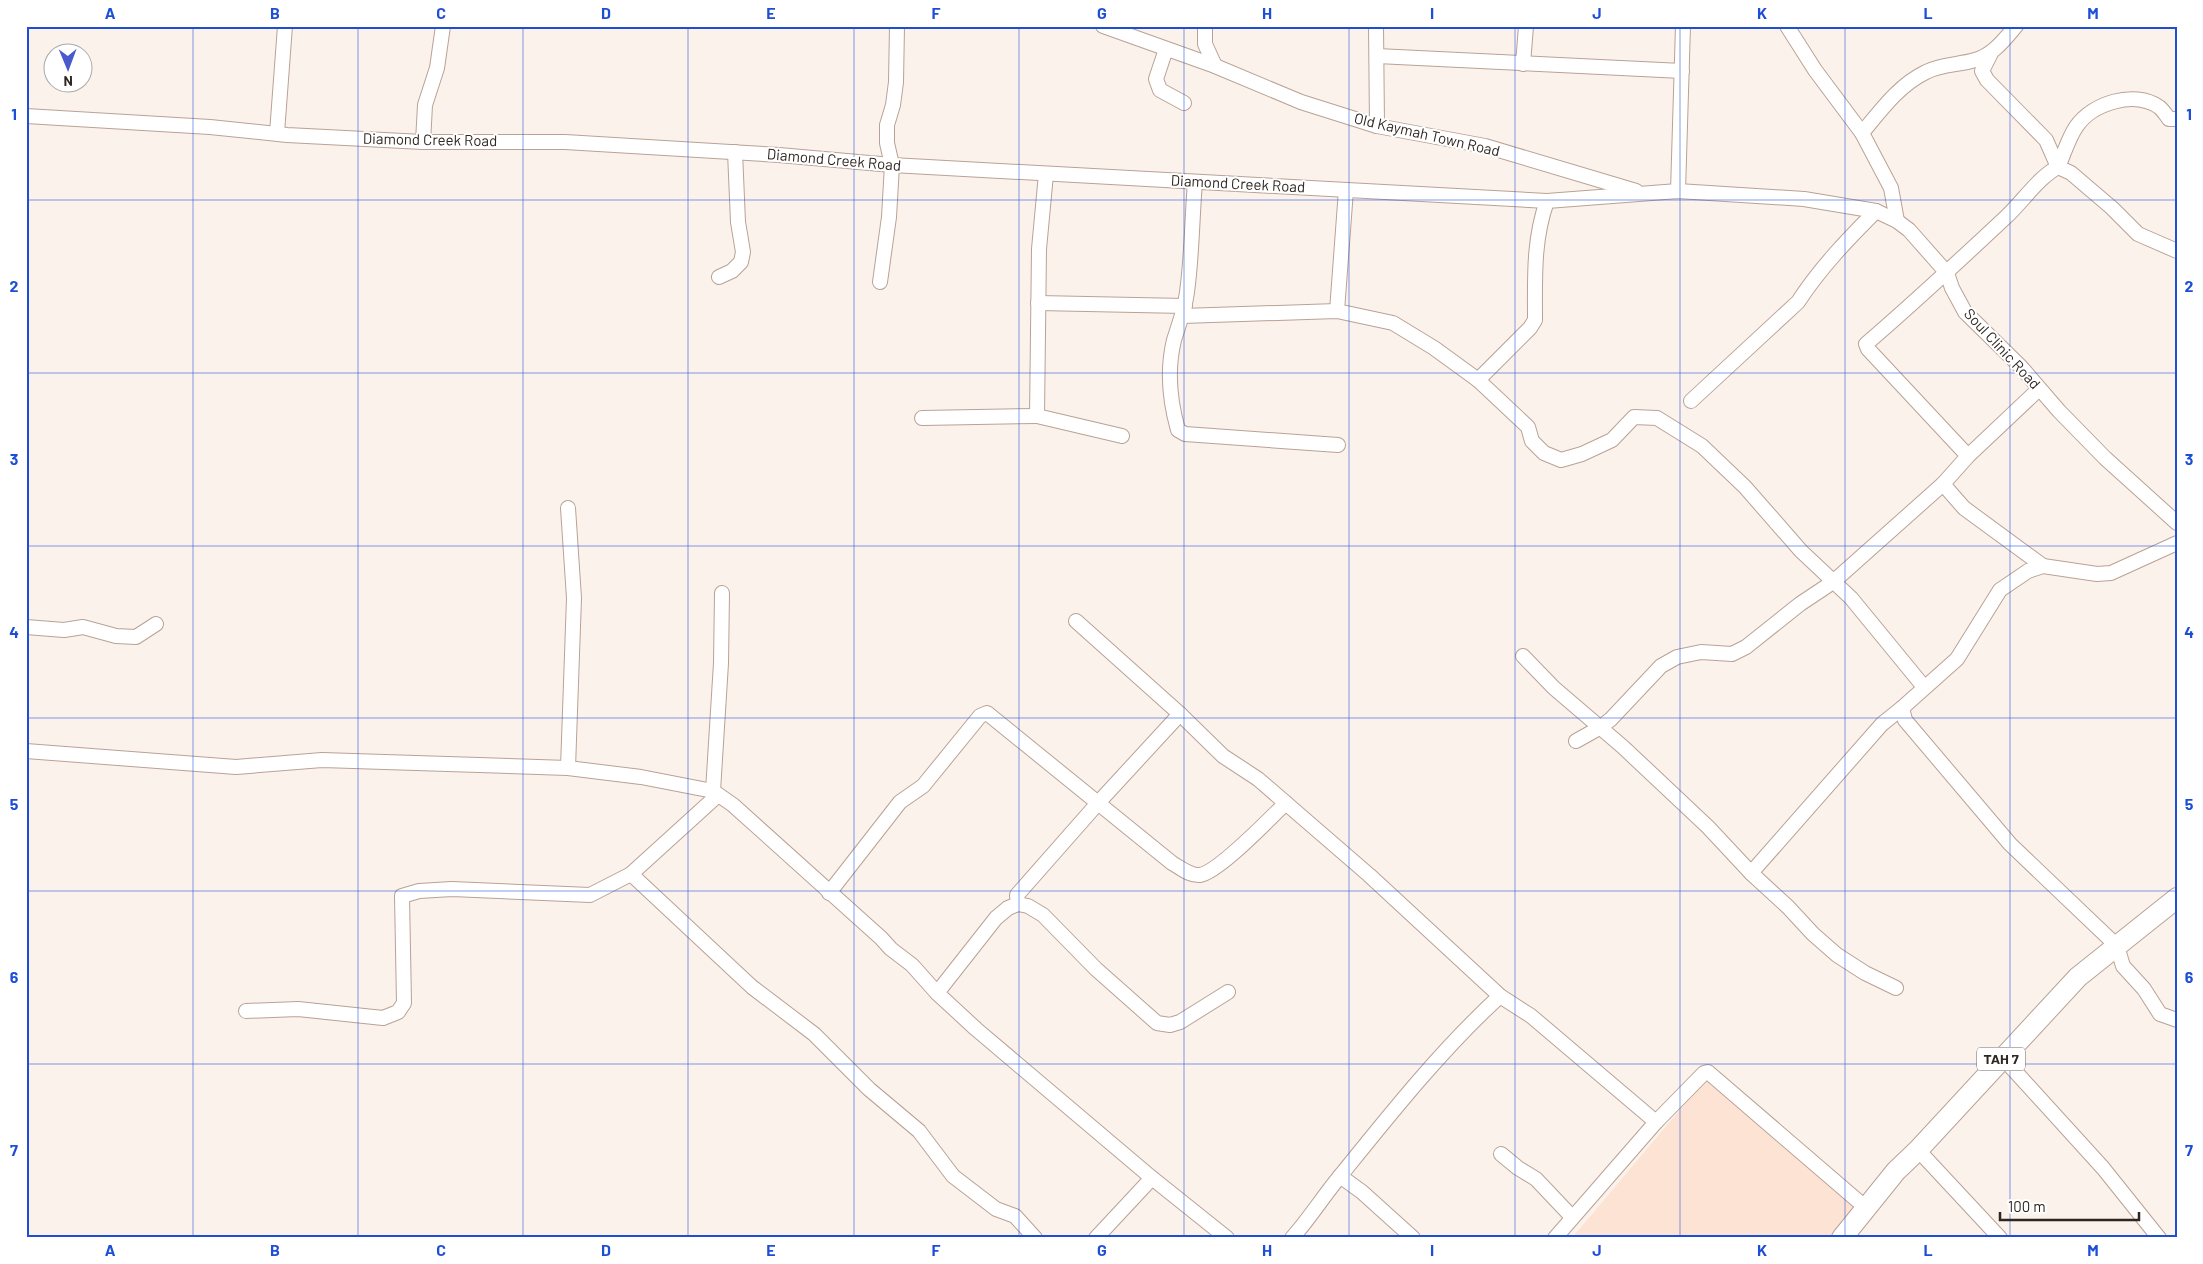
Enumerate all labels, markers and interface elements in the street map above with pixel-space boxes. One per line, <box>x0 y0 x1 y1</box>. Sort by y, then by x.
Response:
text: A <box>105 3 116 22</box>
text: B <box>270 3 280 22</box>
text: C <box>436 3 446 22</box>
text: D <box>601 3 611 22</box>
text: E <box>766 3 776 22</box>
text: F <box>932 3 941 22</box>
text: G <box>1097 3 1107 22</box>
text: H <box>1262 3 1272 22</box>
text: I <box>1430 3 1434 22</box>
text: J <box>1592 3 1602 22</box>
text: K <box>1757 3 1767 22</box>
text: L <box>1923 3 1933 22</box>
text: M <box>2087 3 2099 22</box>
north arrow <box>42 42 92 92</box>
text: N <box>63 73 73 90</box>
text: 1 <box>11 104 17 123</box>
text: 1 <box>2186 104 2192 123</box>
street label: Old Kaymah Town Road <box>1353 108 1502 160</box>
street label: Diamond Creek Road <box>363 129 497 149</box>
street label: Diamond Creek Road <box>766 144 902 174</box>
street label: Diamond Creek Road <box>1170 170 1306 196</box>
text: 2 <box>10 276 19 295</box>
text: 2 <box>2185 276 2194 295</box>
street label: Soul Clinic Road <box>1961 304 2045 392</box>
text: 3 <box>10 449 18 468</box>
text: 3 <box>2185 449 2193 468</box>
text: 4 <box>9 622 19 641</box>
text: 4 <box>2184 622 2194 641</box>
text: 5 <box>10 794 19 813</box>
text: 5 <box>2185 794 2194 813</box>
text: 6 <box>10 967 19 986</box>
text: 6 <box>2185 967 2194 986</box>
road number: TAH 7 <box>1977 1048 2025 1070</box>
text: 7 <box>10 1140 18 1159</box>
text: 7 <box>2185 1140 2193 1159</box>
scale bar <box>2000 1189 2139 1221</box>
text: 100 m <box>2008 1197 2046 1215</box>
text: A <box>105 1240 116 1259</box>
text: B <box>270 1240 280 1259</box>
text: C <box>436 1240 446 1259</box>
text: D <box>601 1240 611 1259</box>
text: E <box>766 1240 776 1259</box>
text: F <box>932 1240 941 1259</box>
text: G <box>1097 1240 1107 1259</box>
text: H <box>1262 1240 1272 1259</box>
text: I <box>1430 1240 1434 1259</box>
text: J <box>1592 1240 1602 1259</box>
text: K <box>1757 1240 1767 1259</box>
text: L <box>1923 1240 1933 1259</box>
text: M <box>2087 1240 2099 1259</box>

